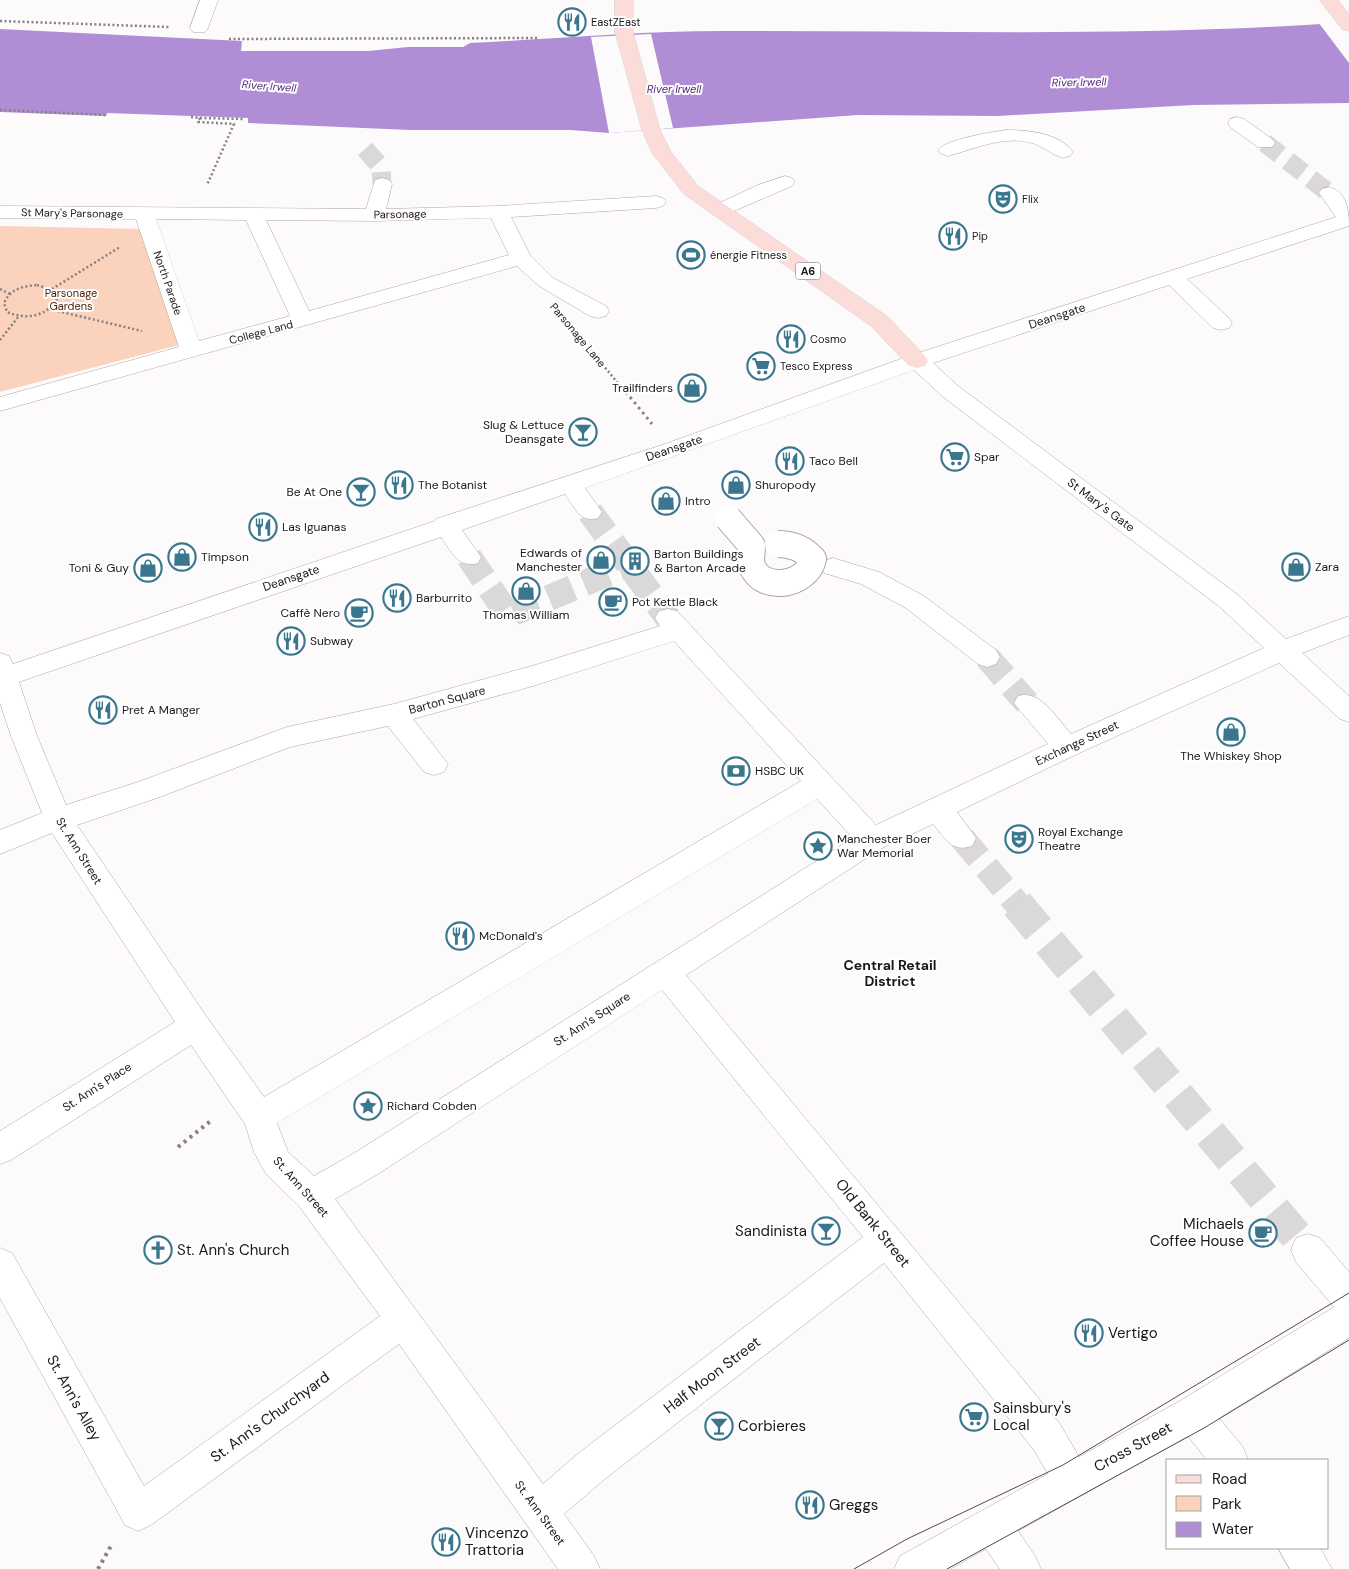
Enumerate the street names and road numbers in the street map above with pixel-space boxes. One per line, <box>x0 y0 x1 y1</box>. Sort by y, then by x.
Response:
street label: St Mary's Parsonage <box>21 205 123 221</box>
street label: Parsonage <box>374 207 426 221</box>
street label: North Parade <box>150 249 186 317</box>
road number: A6 <box>796 262 820 280</box>
street label: Deansgate <box>1027 299 1088 333</box>
street label: Parsonage Lane <box>547 300 609 370</box>
street label: College Land <box>227 317 295 347</box>
street label: Deansgate <box>644 431 705 465</box>
street label: St Mary's Gate <box>1064 474 1138 536</box>
street label: Deansgate <box>261 561 322 595</box>
street label: Barton Square <box>407 682 487 718</box>
street label: Exchange Street <box>1033 717 1121 769</box>
street label: St. Ann Street <box>52 814 106 888</box>
street label: St. Ann's Square <box>551 988 634 1050</box>
street label: St. Ann's Place <box>59 1059 135 1115</box>
street label: St. Ann Street <box>270 1153 333 1221</box>
street label: Old Bank Street <box>831 1175 915 1271</box>
street label: Half Moon Street <box>660 1332 765 1418</box>
street label: St. Ann's Alley <box>42 1352 106 1445</box>
street label: St. Ann's Churchyard <box>206 1367 334 1467</box>
street label: Cross Street <box>1090 1417 1176 1477</box>
street label: St. Ann Street <box>511 1477 569 1549</box>

